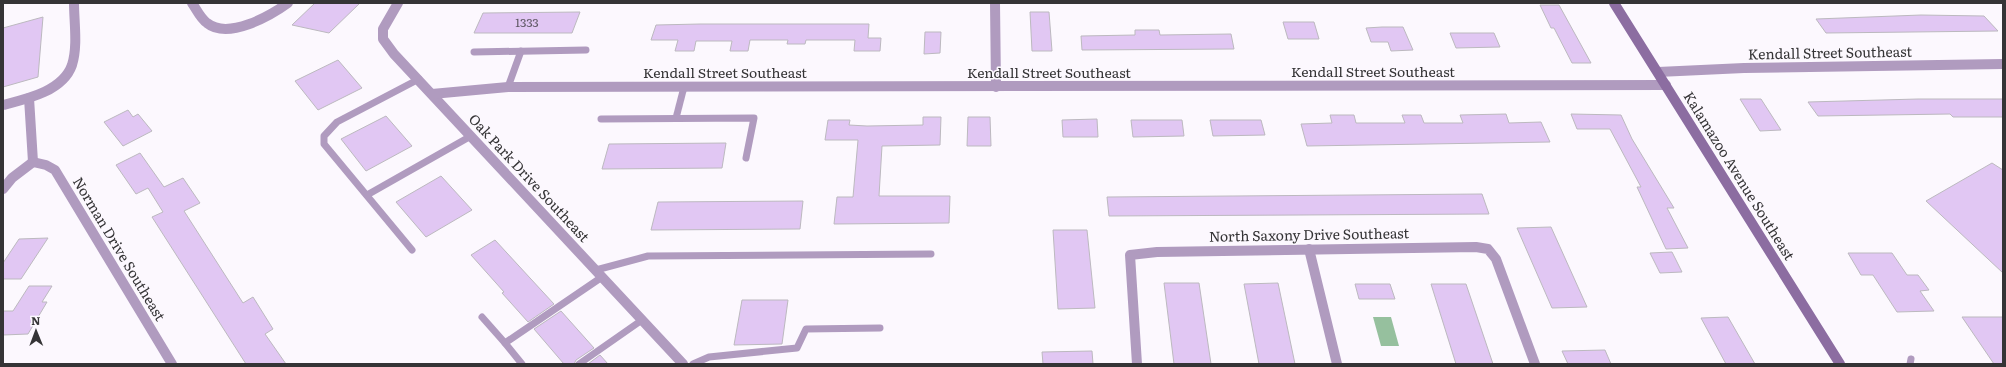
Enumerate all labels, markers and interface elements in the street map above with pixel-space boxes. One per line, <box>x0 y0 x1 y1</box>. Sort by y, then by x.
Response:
house number: 1333 <box>515 13 539 31</box>
street label: Kendall Street Southeast <box>1748 41 1913 63</box>
street label: Kendall Street Southeast <box>1291 61 1455 81</box>
street label: Kendall Street Southeast <box>643 62 807 82</box>
street label: Kendall Street Southeast <box>967 62 1131 82</box>
street label: Kalamazoo Avenue Southeast <box>1680 87 1800 264</box>
street label: Oak Park Drive Southeast <box>465 109 595 246</box>
street label: Norman Drive Southeast <box>69 173 171 324</box>
street label: North Saxony Drive Southeast <box>1209 222 1410 246</box>
north arrow <box>16 311 56 351</box>
text: N <box>31 312 41 328</box>

